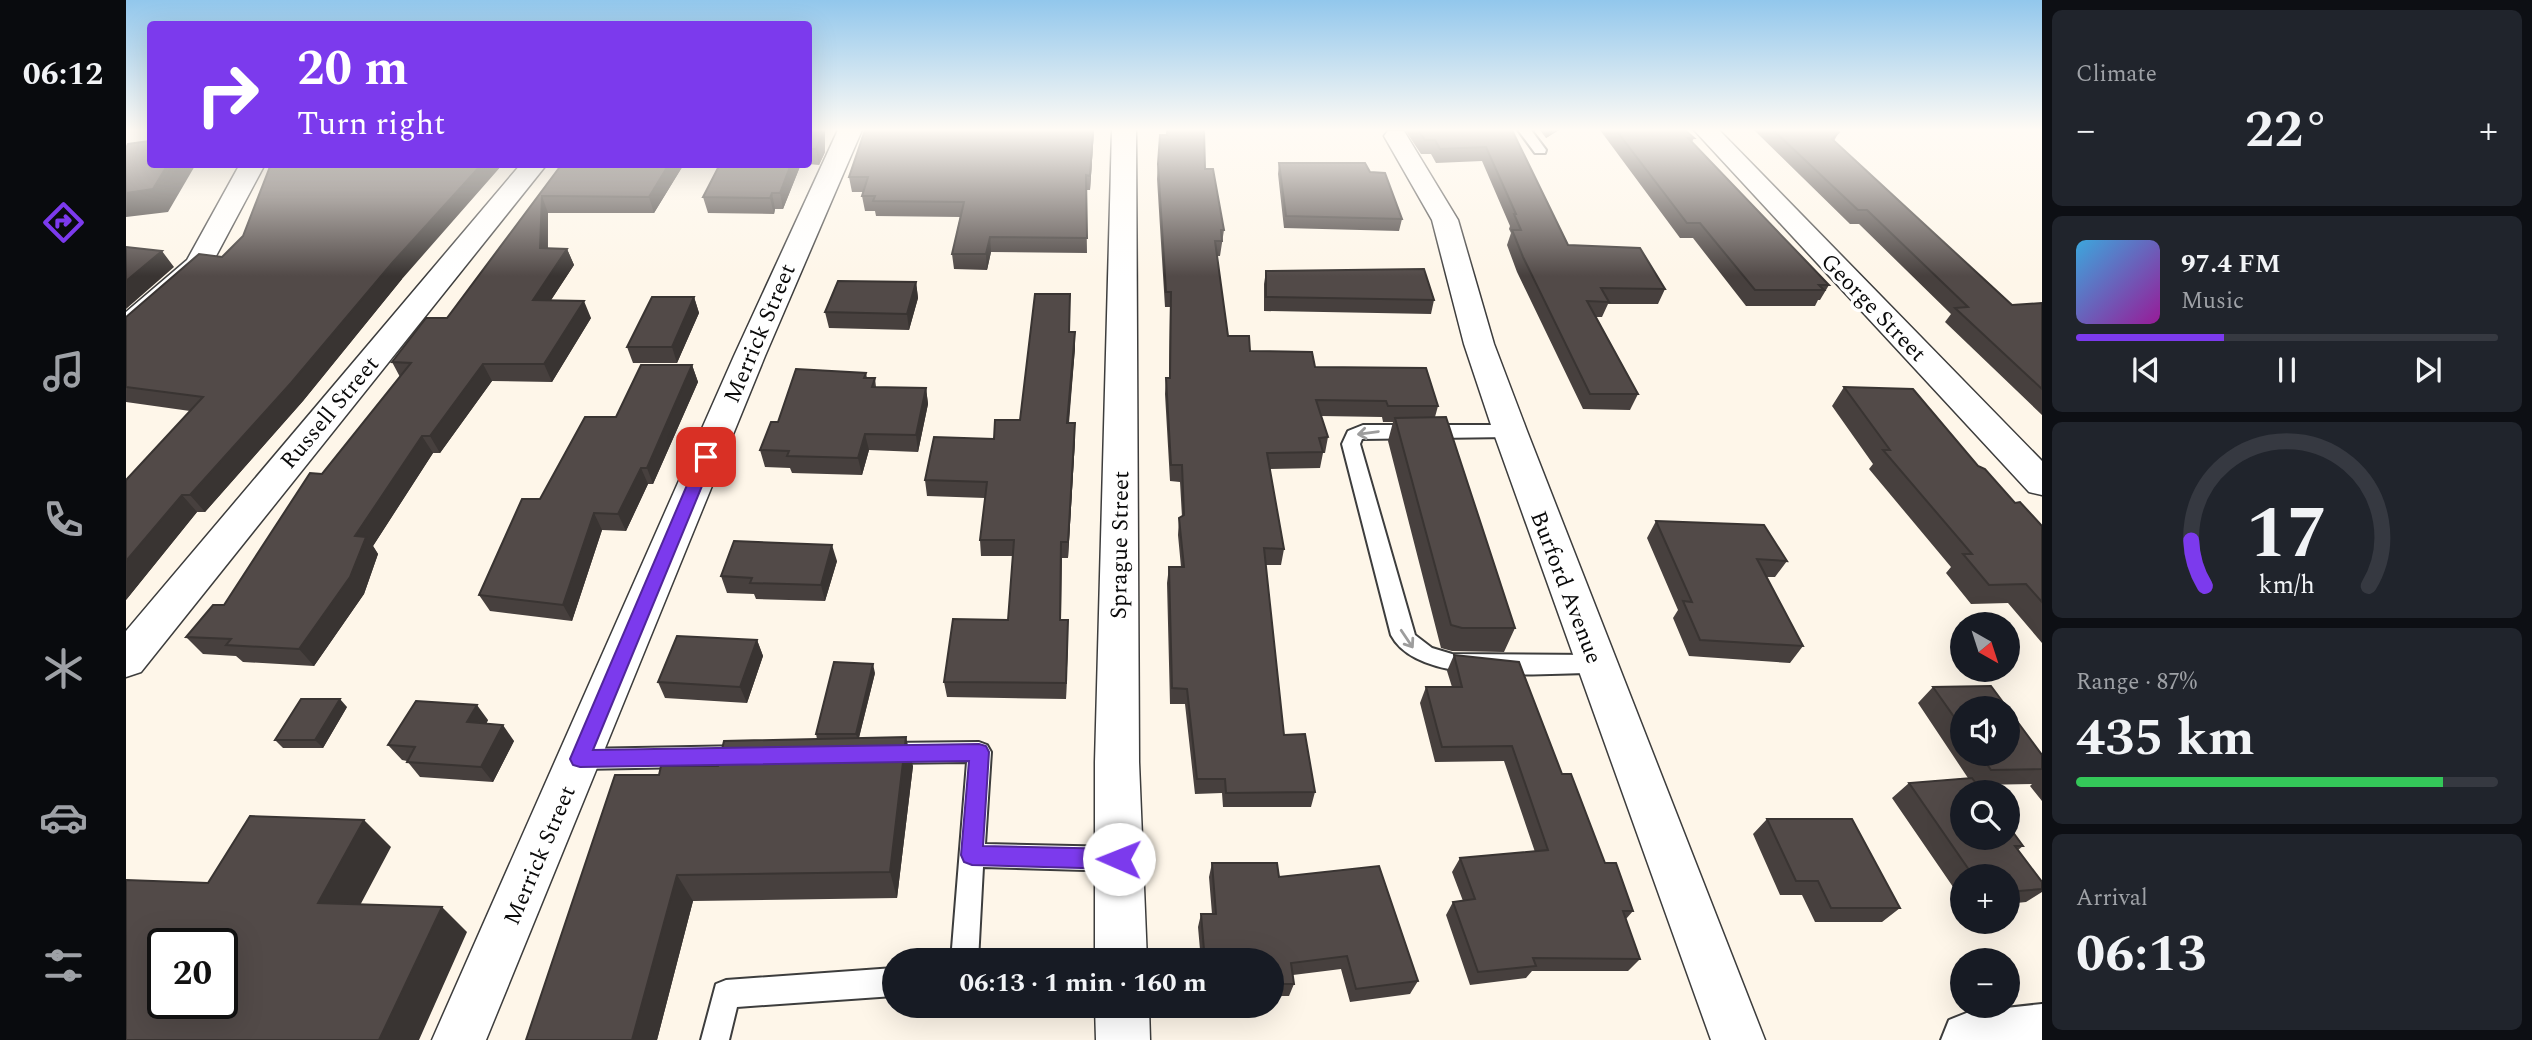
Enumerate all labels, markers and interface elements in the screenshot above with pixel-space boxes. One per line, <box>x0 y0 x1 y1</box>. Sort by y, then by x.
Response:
text: 20 m <box>297 32 408 107</box>
icon: right <box>182 49 273 140</box>
text: 06:12 <box>23 50 103 99</box>
text: Climate <box>2076 57 2157 92</box>
text: 22° <box>2245 91 2329 170</box>
text: Turn right <box>297 100 445 149</box>
text: − <box>2076 102 2095 160</box>
text: + <box>2479 102 2498 160</box>
icon: directions <box>39 198 88 247</box>
text: 97.4 FM <box>2181 244 2281 284</box>
street label: George Street <box>1812 246 1934 371</box>
street label: Merrick Street <box>715 258 806 409</box>
text: Music <box>2181 284 2244 319</box>
icon: music <box>39 347 88 396</box>
street label: Russell Street <box>272 349 388 477</box>
icon: previous <box>2127 351 2165 389</box>
icon: pause <box>2268 351 2306 389</box>
icon: next <box>2409 351 2447 389</box>
one-way arrow <box>1357 426 1380 439</box>
pin <box>676 427 736 487</box>
icon: arrive <box>687 438 725 476</box>
street label: Sprague Street <box>1102 471 1139 620</box>
text: 17 <box>2246 479 2328 590</box>
icon: phone <box>39 495 88 544</box>
street label: Burford Avenue <box>1520 506 1611 669</box>
text: km/h <box>2259 567 2315 605</box>
north arrow <box>1950 612 2020 682</box>
map controls <box>1950 612 2020 1018</box>
one-way arrow <box>1399 629 1414 648</box>
icon: climate <box>39 644 88 693</box>
text: Range · 87% <box>2076 665 2197 700</box>
button: sound <box>1950 696 2020 766</box>
text: 435 km <box>2076 699 2255 778</box>
street label: Merrick Street <box>495 780 586 931</box>
button: search <box>1950 780 2020 850</box>
icon: car <box>39 793 88 842</box>
position arrow <box>1082 822 1156 896</box>
button: + <box>1950 864 2020 934</box>
text: Arrival <box>2076 881 2148 916</box>
text: 06:13 <box>2076 915 2207 994</box>
speed limit sign: 20 <box>147 928 238 1019</box>
icon: filters <box>39 941 88 990</box>
button: − <box>1950 948 2020 1018</box>
text: 06:13 · 1 min · 160 m <box>959 963 1207 1003</box>

